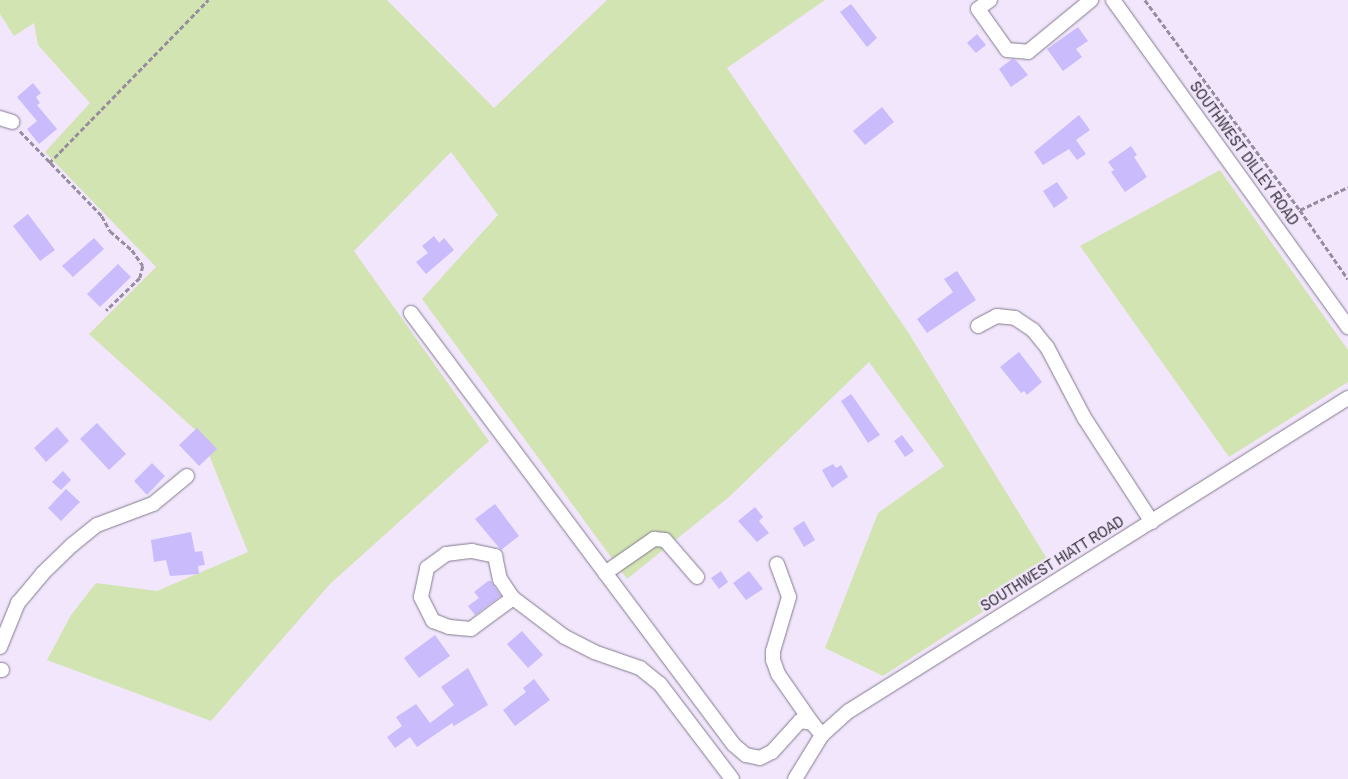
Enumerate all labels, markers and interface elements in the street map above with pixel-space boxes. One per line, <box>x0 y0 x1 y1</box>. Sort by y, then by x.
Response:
street label: SOUTHWEST DILLEY ROAD <box>1186 77 1304 229</box>
street label: SOUTHWEST HIATT ROAD <box>977 511 1127 615</box>

